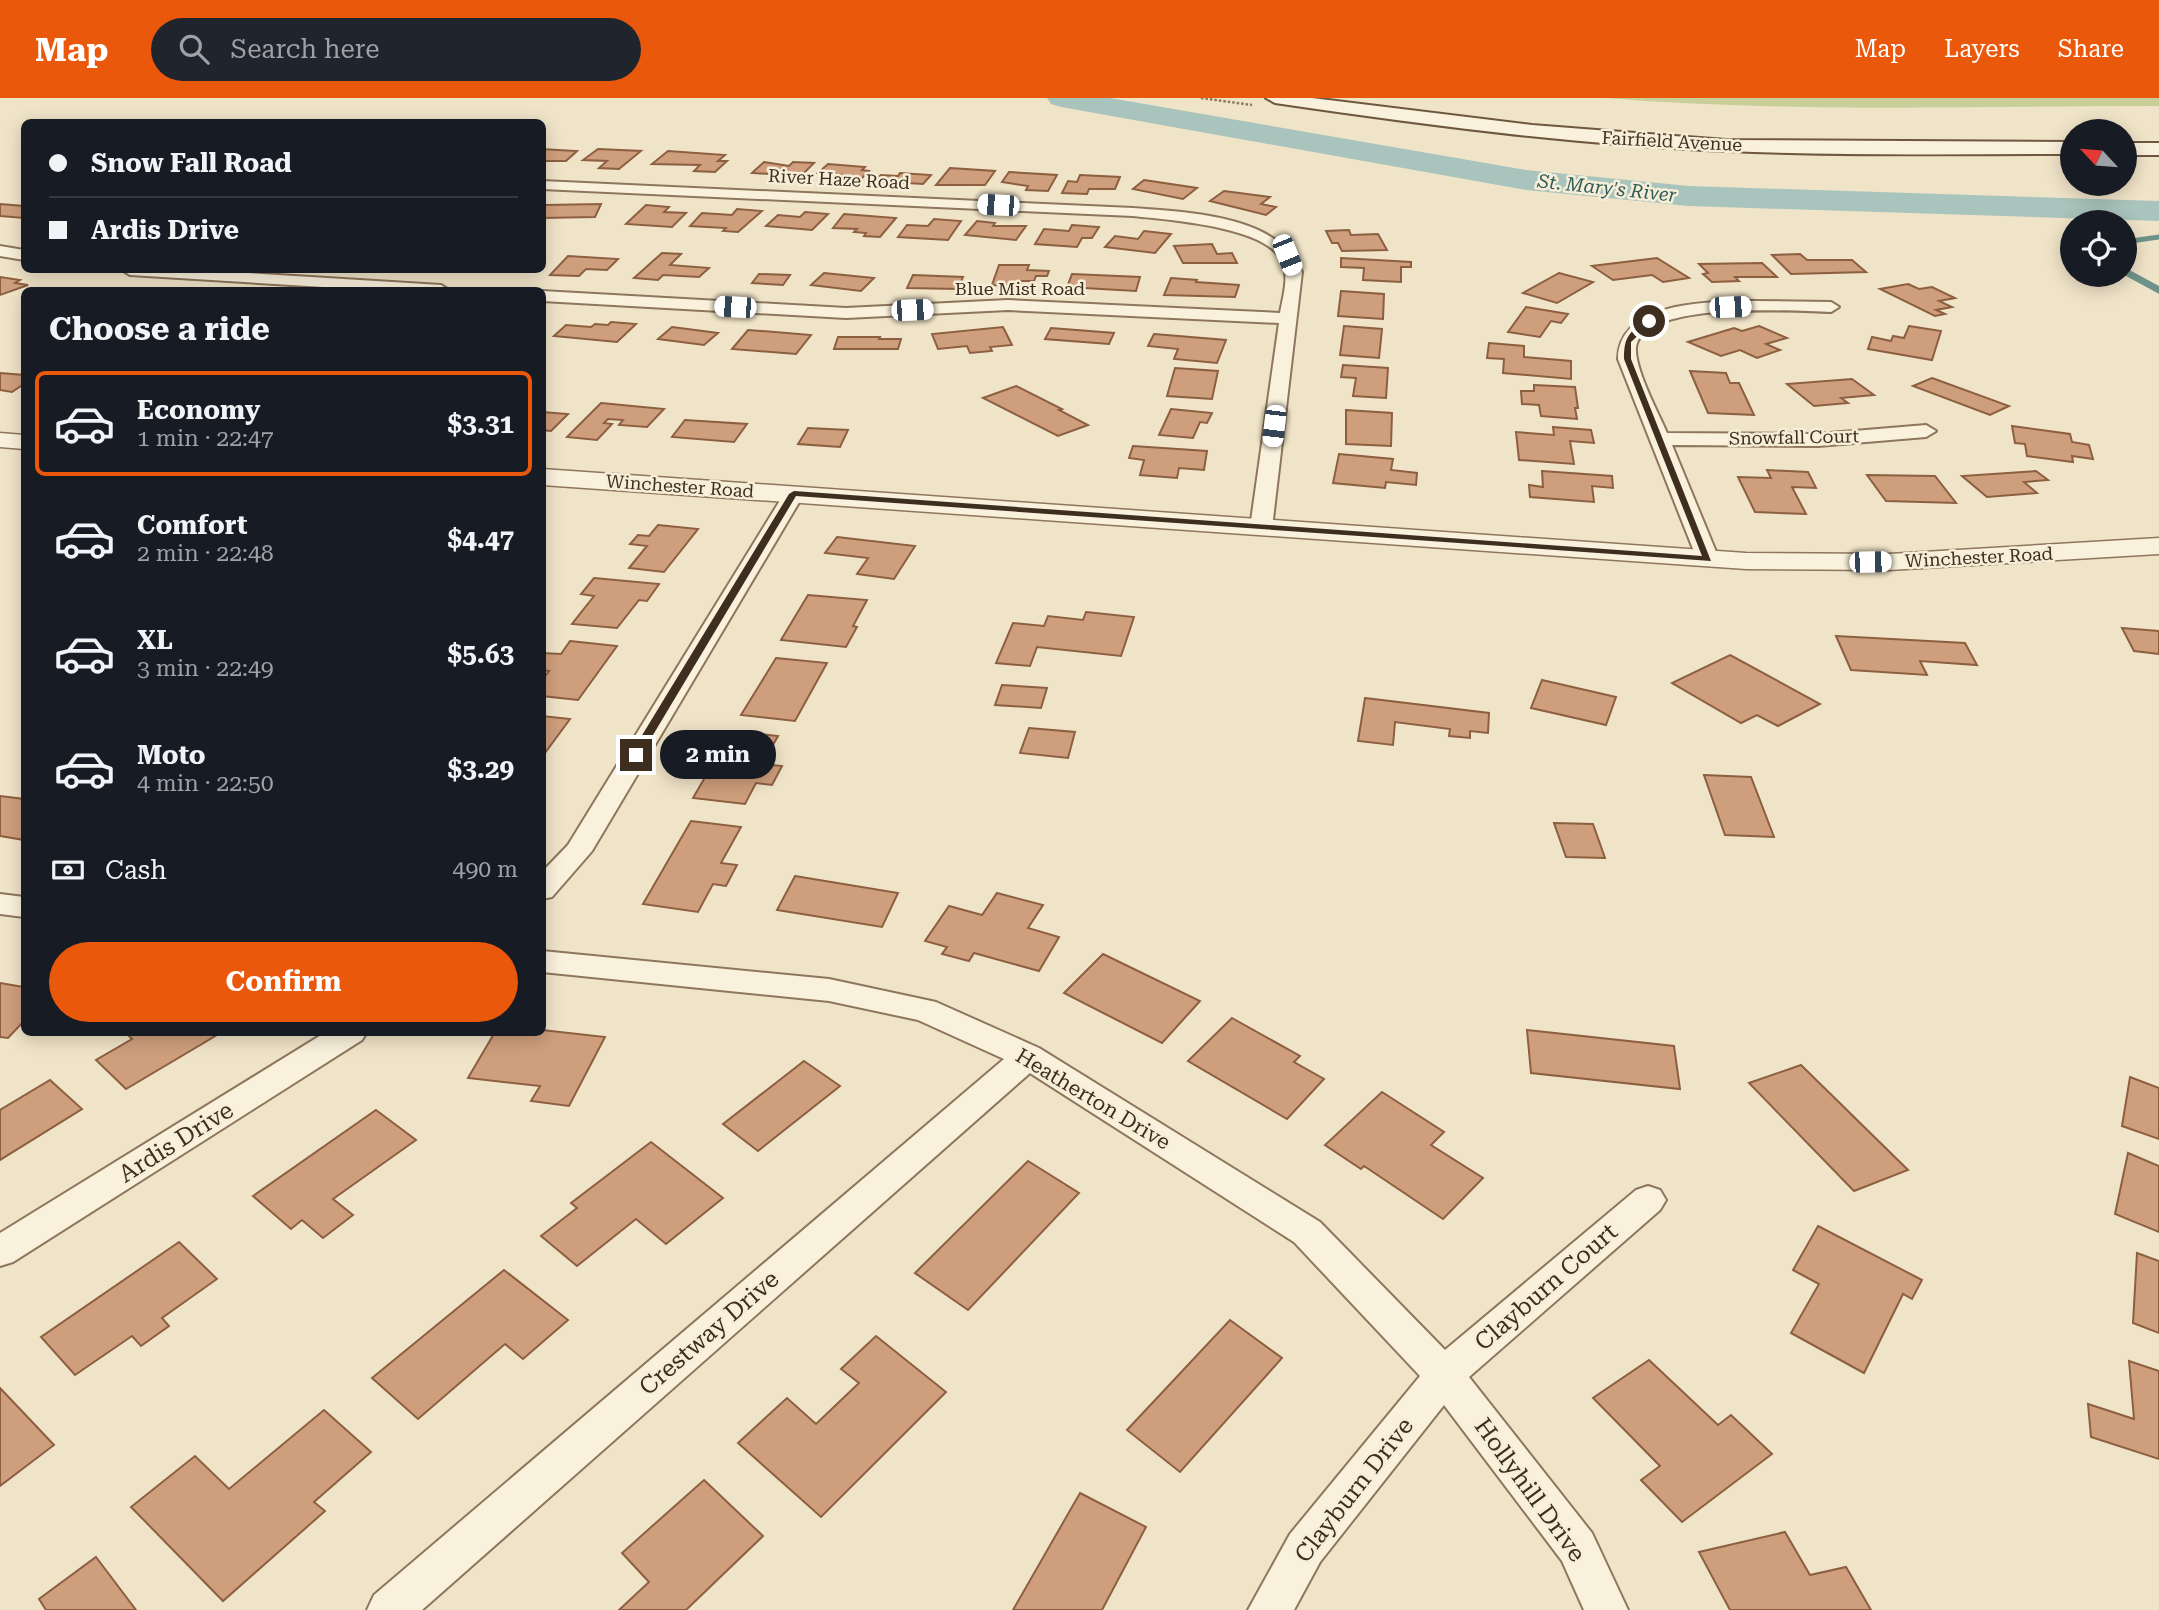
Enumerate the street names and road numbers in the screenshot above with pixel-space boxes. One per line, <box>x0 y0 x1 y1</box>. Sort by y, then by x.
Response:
street label: Fairfield Avenue <box>1601 127 1743 155</box>
street label: River Haze Road <box>768 165 911 193</box>
street label: Blue Mist Road <box>955 278 1086 299</box>
street label: Snowfall Court <box>1729 425 1860 449</box>
street label: Winchester Road <box>605 470 755 502</box>
street label: Winchester Road <box>1904 543 2054 571</box>
street label: Heatherton Drive <box>1011 1043 1175 1155</box>
street label: Ardis Drive <box>114 1096 238 1188</box>
street label: Clayburn Court <box>1469 1218 1623 1356</box>
street label: Crestway Drive <box>634 1265 784 1401</box>
street label: Clayburn Drive <box>1289 1412 1419 1568</box>
street label: Hollyhill Drive <box>1469 1413 1591 1567</box>

